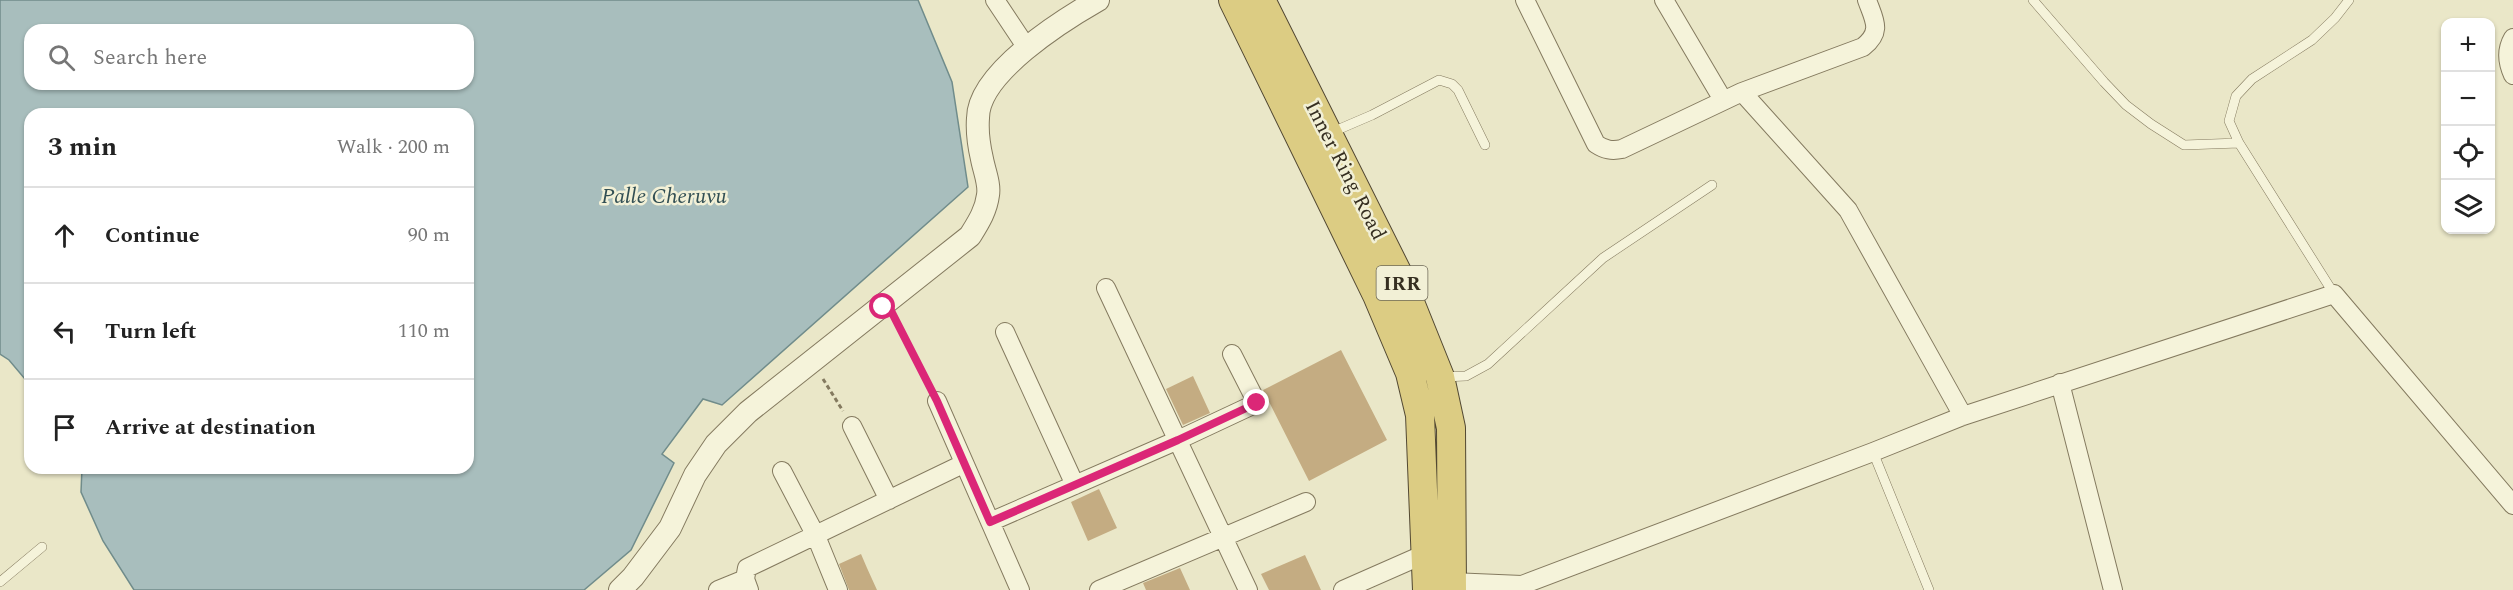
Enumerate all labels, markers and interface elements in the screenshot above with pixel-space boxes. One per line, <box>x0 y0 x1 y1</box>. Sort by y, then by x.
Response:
map controls <box>2441 18 2495 234</box>
button: + <box>2441 18 2495 72</box>
search box <box>24 24 474 90</box>
icon: search <box>45 41 78 74</box>
text: Search here <box>93 41 207 74</box>
button: − <box>2441 72 2495 126</box>
street label: Inner Ring Road <box>1296 95 1394 246</box>
button: locate <box>2441 126 2495 180</box>
text: 3 min <box>48 127 117 167</box>
text: Walk · 200 m <box>337 132 450 162</box>
water label: Palle Cheruvu <box>601 180 727 213</box>
button: layers <box>2441 180 2495 234</box>
icon: ahead <box>48 219 81 252</box>
text: Continue <box>105 219 200 252</box>
text: 90 m <box>408 220 450 250</box>
road number: IRR <box>1376 266 1428 300</box>
route start <box>869 293 895 319</box>
icon: left <box>48 315 81 348</box>
text: Turn left <box>105 315 197 348</box>
text: 110 m <box>398 316 450 346</box>
route end <box>1243 389 1269 415</box>
icon: arrive <box>48 411 81 444</box>
text: Arrive at destination <box>105 411 316 444</box>

